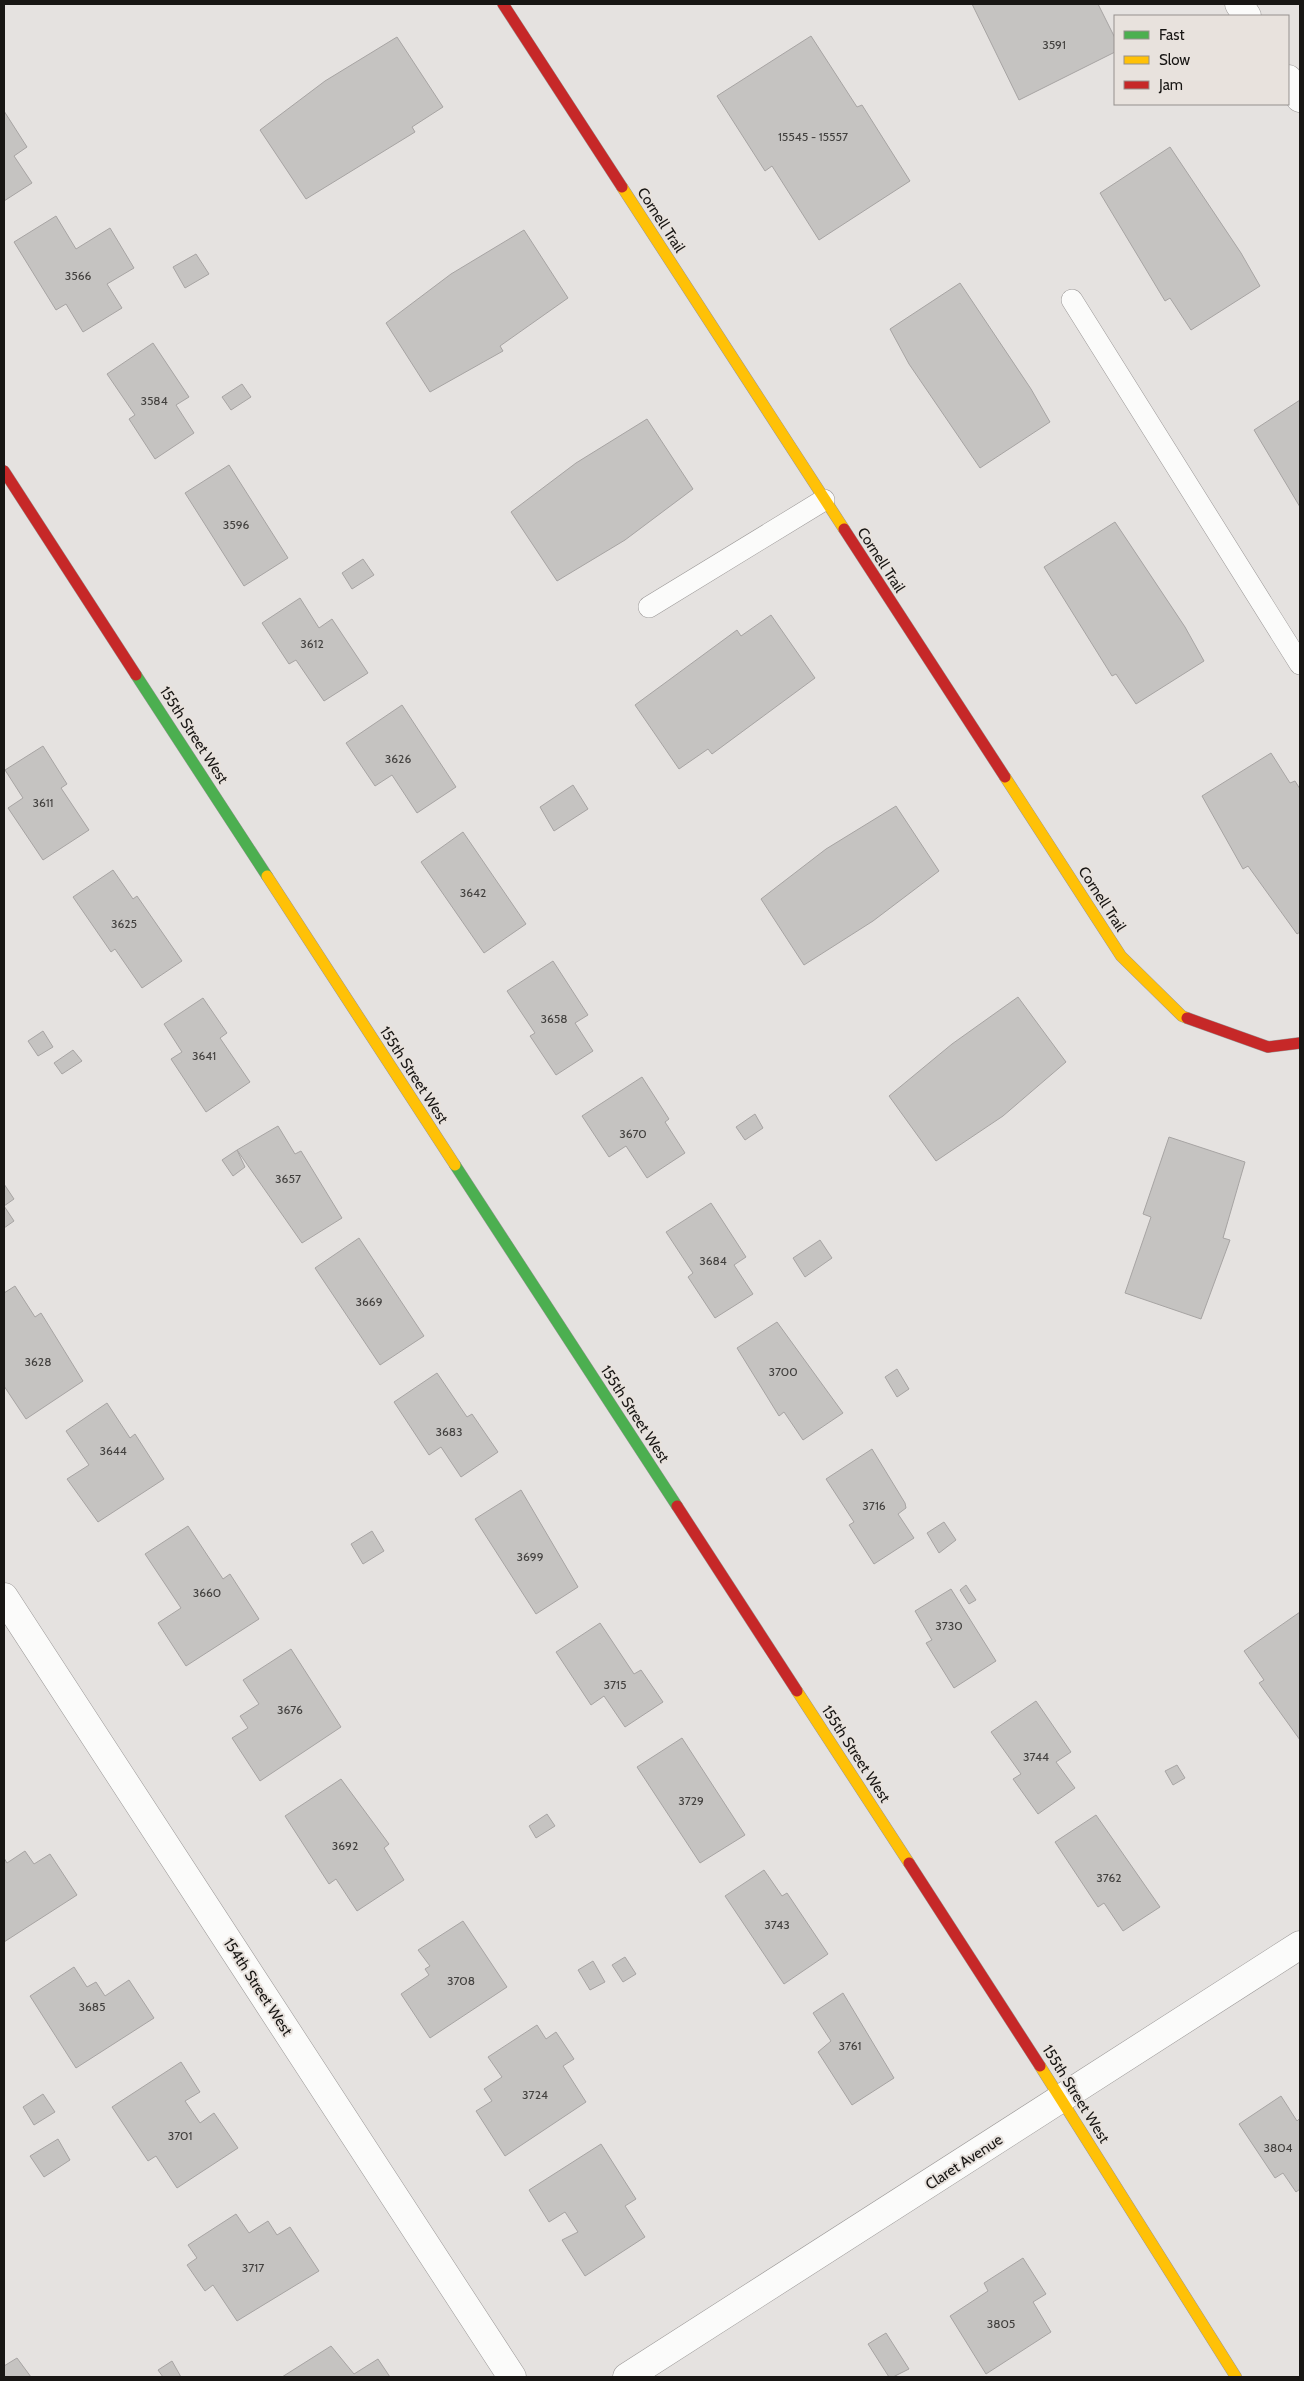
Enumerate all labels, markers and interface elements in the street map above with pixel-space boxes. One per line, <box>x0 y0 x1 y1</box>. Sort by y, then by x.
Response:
legend <box>1114 15 1289 105</box>
text: Fast <box>1159 26 1184 44</box>
house number: 3591 <box>1042 37 1066 52</box>
text: Slow <box>1159 51 1190 69</box>
text: Jam <box>1158 76 1183 94</box>
house number: 15545 - 15557 <box>778 129 848 144</box>
street label: Cornell Trail <box>633 184 689 256</box>
house number: 3566 <box>65 268 91 283</box>
house number: 3584 <box>140 393 168 408</box>
house number: 3596 <box>223 517 249 532</box>
street label: Cornell Trail <box>853 524 909 596</box>
house number: 3612 <box>300 636 324 651</box>
street label: 155th Street West <box>156 683 232 787</box>
house number: 3626 <box>385 751 411 766</box>
house number: 3611 <box>32 795 54 810</box>
street label: Cornell Trail <box>1074 863 1130 935</box>
house number: 3642 <box>460 885 486 900</box>
house number: 3625 <box>111 916 137 931</box>
house number: 3658 <box>540 1011 568 1026</box>
street label: 155th Street West <box>376 1023 452 1127</box>
house number: 3641 <box>192 1048 216 1063</box>
house number: 3670 <box>619 1126 647 1141</box>
house number: 3657 <box>275 1171 301 1186</box>
house number: 3684 <box>699 1253 727 1268</box>
house number: 3669 <box>356 1294 383 1309</box>
house number: 3628 <box>25 1354 51 1369</box>
street label: 155th Street West <box>597 1362 673 1466</box>
house number: 3700 <box>768 1364 798 1379</box>
house number: 3683 <box>435 1424 463 1439</box>
house number: 3644 <box>99 1443 127 1458</box>
house number: 3716 <box>862 1498 886 1513</box>
house number: 3699 <box>517 1549 544 1564</box>
house number: 3660 <box>193 1585 221 1600</box>
house number: 3730 <box>935 1618 963 1633</box>
house number: 3715 <box>604 1677 626 1692</box>
house number: 3676 <box>277 1702 303 1717</box>
street label: 155th Street West <box>818 1702 894 1806</box>
house number: 3744 <box>1023 1749 1049 1764</box>
house number: 3729 <box>678 1793 704 1808</box>
house number: 3692 <box>332 1838 358 1853</box>
house number: 3762 <box>1096 1870 1122 1885</box>
house number: 3743 <box>764 1917 790 1932</box>
street label: 154th Street West <box>220 1935 296 2039</box>
house number: 3708 <box>447 1973 475 1988</box>
house number: 3685 <box>78 1999 106 2014</box>
house number: 3761 <box>839 2038 861 2053</box>
street label: 155th Street West <box>1039 2042 1113 2146</box>
house number: 3724 <box>522 2087 548 2102</box>
house number: 3701 <box>168 2128 192 2143</box>
street label: Claret Avenue <box>922 2130 1006 2194</box>
house number: 3804 <box>1263 2140 1293 2155</box>
house number: 3717 <box>242 2260 264 2275</box>
house number: 3805 <box>987 2316 1015 2331</box>

